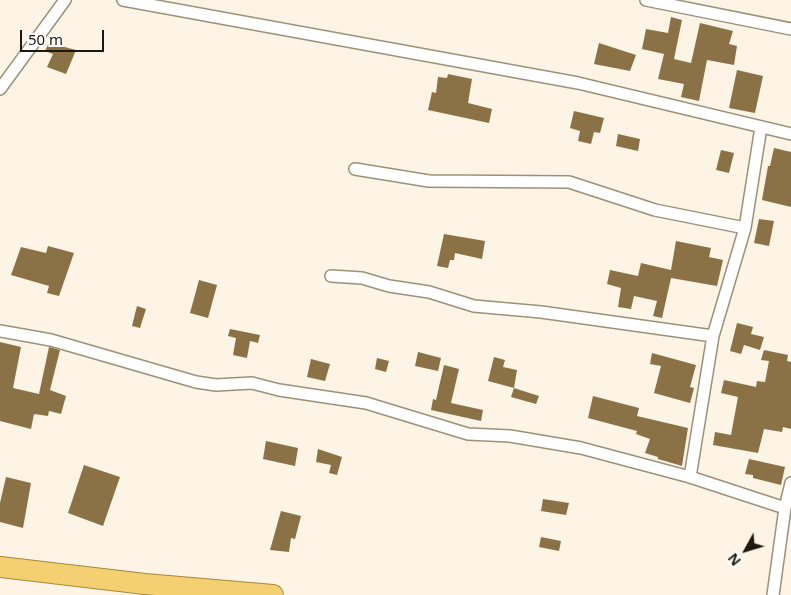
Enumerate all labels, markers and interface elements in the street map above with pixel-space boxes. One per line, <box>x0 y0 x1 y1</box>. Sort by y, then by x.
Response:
scale bar <box>22 20 106 52</box>
text: 50 m <box>28 29 63 49</box>
north arrow <box>721 525 771 575</box>
text: N <box>723 549 745 570</box>

